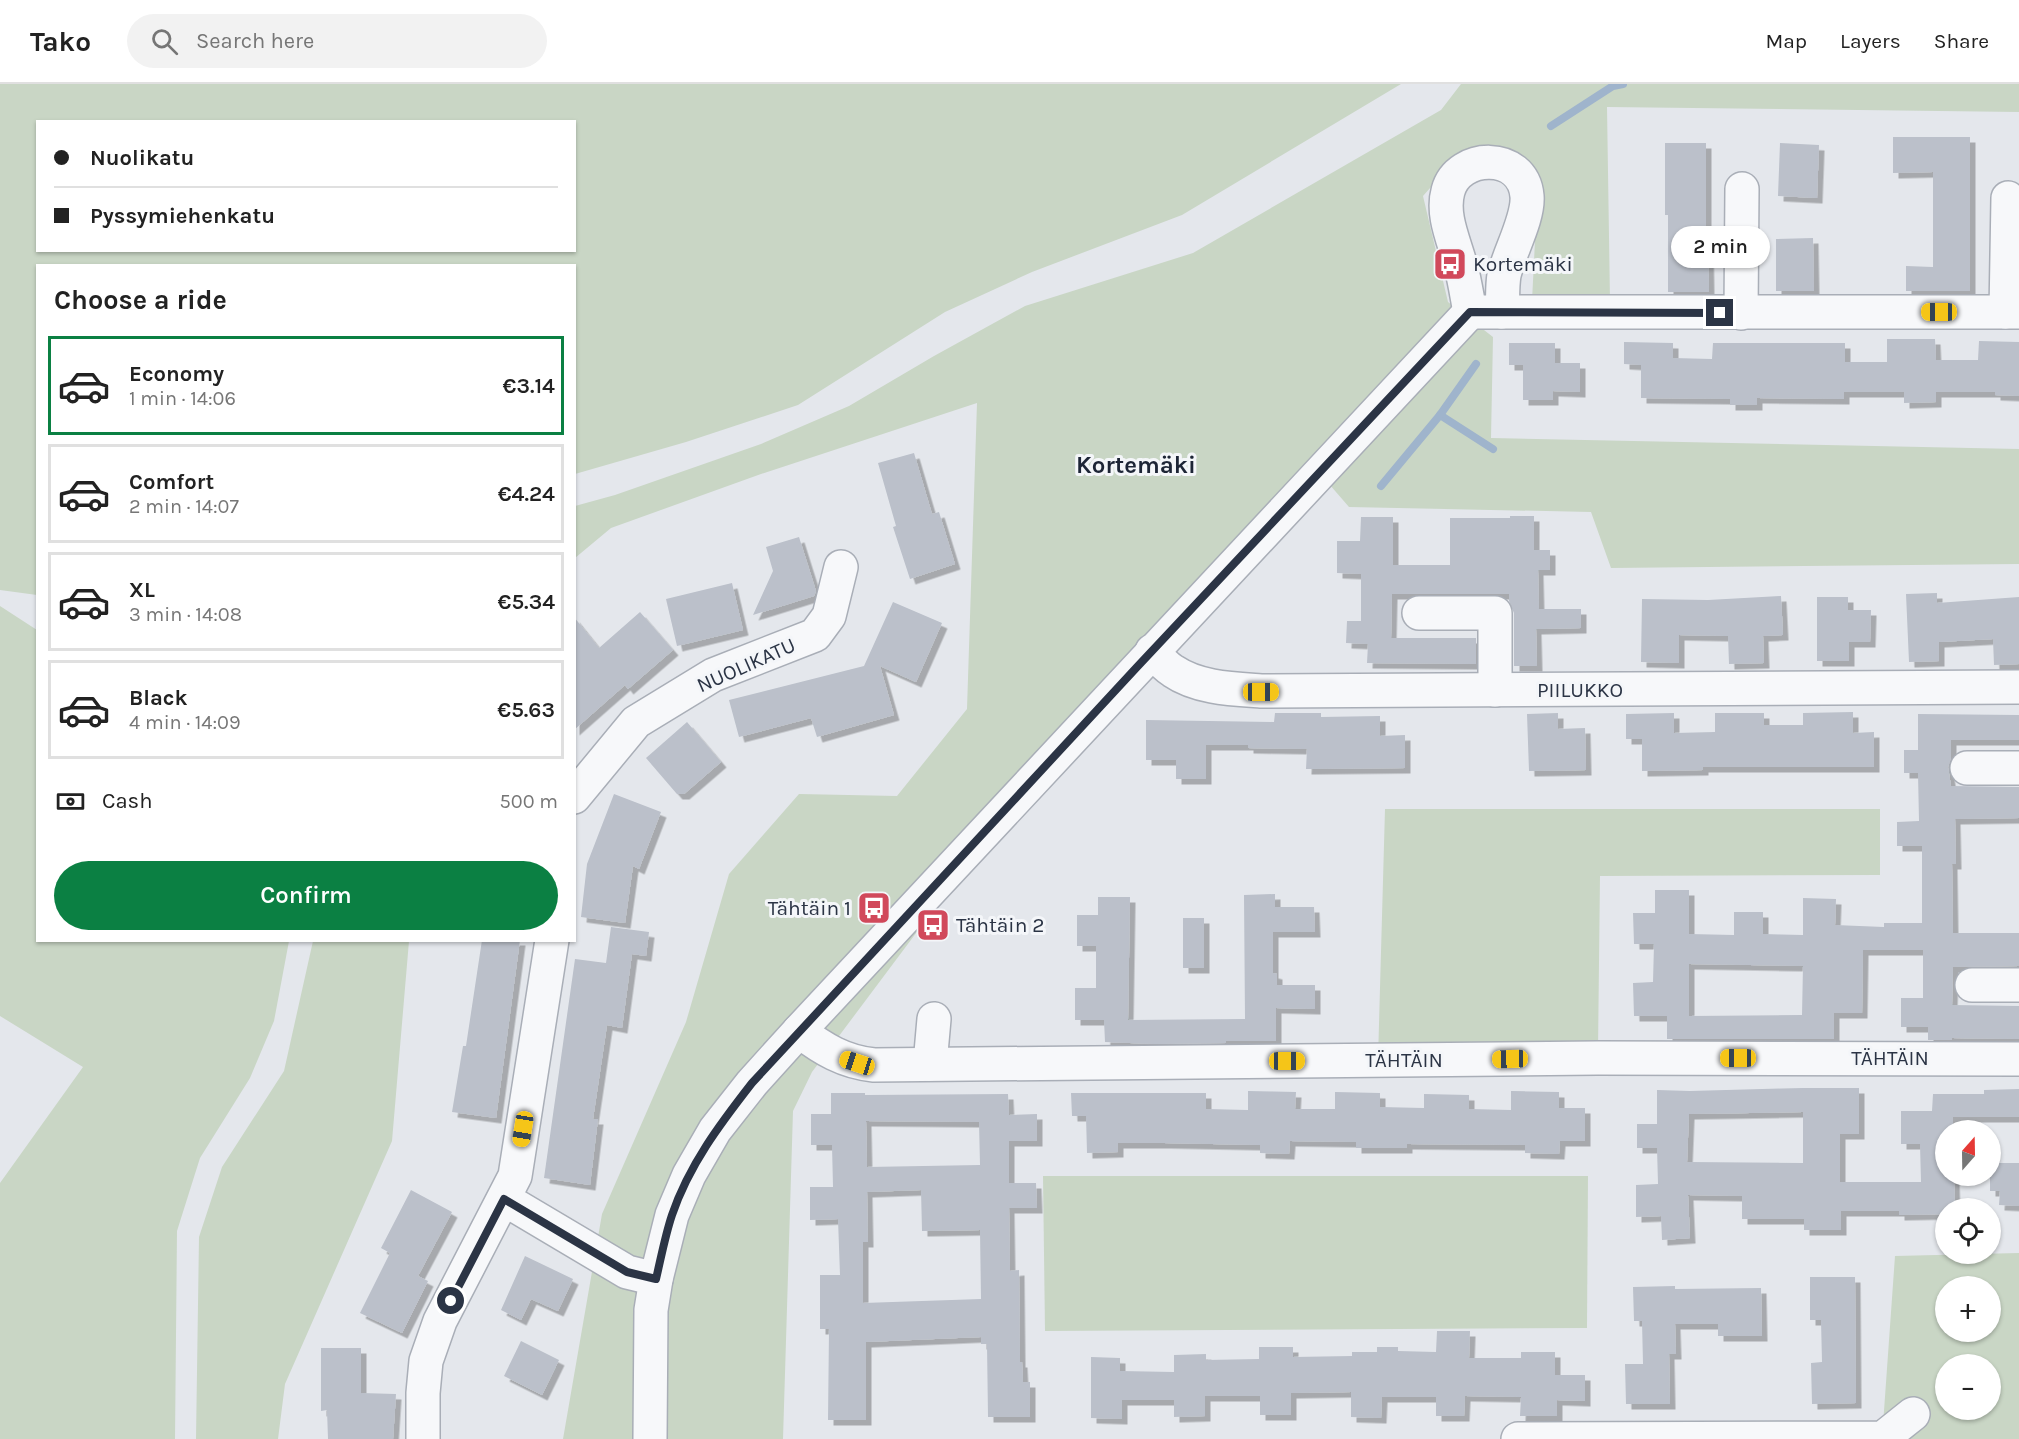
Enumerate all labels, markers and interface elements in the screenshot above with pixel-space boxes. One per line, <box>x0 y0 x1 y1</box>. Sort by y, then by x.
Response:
search box <box>127 14 547 68</box>
text: Tako <box>30 25 91 58</box>
icon: search <box>148 25 181 58</box>
text: Search here <box>196 28 314 54</box>
text: Map <box>1765 29 1807 53</box>
text: Layers <box>1840 29 1901 53</box>
text: Share <box>1934 29 1989 53</box>
text: Nuolikatu <box>90 145 194 171</box>
text: Pyssymiehenkatu <box>90 203 275 229</box>
callout: 2 min <box>1670 226 1770 268</box>
text: 2 min <box>1693 235 1748 258</box>
bus stop icon: Kortemäki <box>1432 246 1468 282</box>
place label: Kortemäki <box>1473 252 1573 276</box>
text: Choose a ride <box>54 284 227 316</box>
route end <box>1706 299 1733 326</box>
car <box>1921 303 1957 321</box>
icon: car <box>57 359 111 413</box>
text: Economy <box>129 361 224 387</box>
text: €3.14 <box>503 373 555 399</box>
text: 1 min · 14:06 <box>129 387 236 410</box>
district label: Kortemäki <box>1076 451 1196 479</box>
icon: car <box>57 467 111 521</box>
text: Comfort <box>129 469 214 495</box>
text: €4.24 <box>498 481 555 507</box>
text: 2 min · 14:07 <box>129 495 239 518</box>
icon: car <box>57 575 111 629</box>
text: XL <box>129 577 155 603</box>
text: €5.34 <box>498 589 555 615</box>
text: 3 min · 14:08 <box>129 603 242 626</box>
street label: NUOLIKATU <box>693 633 799 697</box>
street label: PIILUKKO <box>1537 678 1623 702</box>
icon: car <box>57 683 111 737</box>
car <box>1243 683 1279 701</box>
text: Black <box>129 685 188 711</box>
text: €5.63 <box>497 697 555 723</box>
text: 4 min · 14:09 <box>129 711 241 734</box>
icon: cash <box>54 785 87 818</box>
text: Cash <box>102 788 152 814</box>
text: 500 m <box>500 790 558 813</box>
button: Confirm <box>54 861 558 930</box>
bus stop icon: Tähtäin 1 <box>856 890 892 926</box>
place label: Tähtäin 1 <box>768 896 851 920</box>
bus stop icon: Tähtäin 2 <box>915 907 951 943</box>
place label: Tähtäin 2 <box>956 913 1044 937</box>
street label: TÄHTÄIN <box>1851 1046 1929 1070</box>
street label: TÄHTÄIN <box>1365 1048 1443 1072</box>
car <box>837 1049 877 1077</box>
car <box>1720 1049 1756 1067</box>
car <box>1492 1050 1528 1068</box>
car <box>1269 1052 1305 1070</box>
car <box>511 1110 535 1148</box>
north arrow <box>1935 1120 2001 1186</box>
map controls <box>1935 1120 2001 1420</box>
button: locate <box>1935 1198 2001 1264</box>
button: + <box>1935 1276 2001 1342</box>
route start <box>437 1287 464 1314</box>
button: − <box>1935 1354 2001 1420</box>

